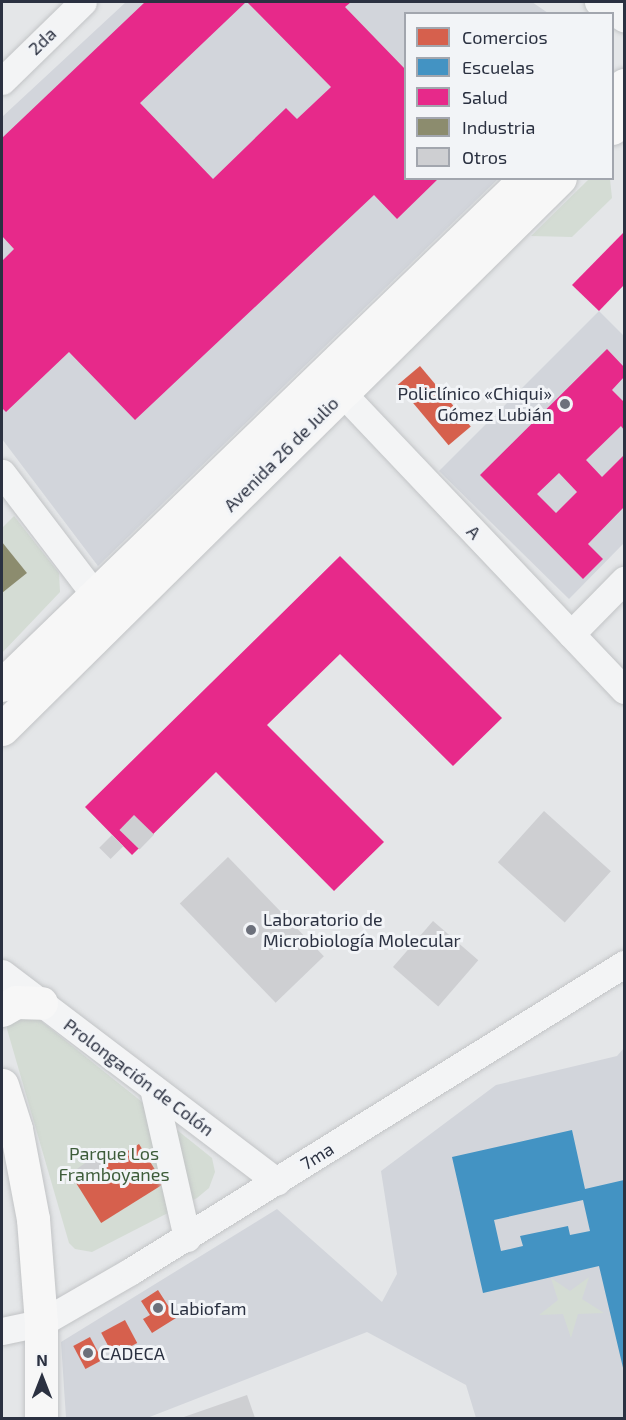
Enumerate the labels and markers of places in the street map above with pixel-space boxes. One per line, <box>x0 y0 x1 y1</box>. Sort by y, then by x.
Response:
place label: Policlínico «Chiqui» Gómez Lubián <box>397 383 552 426</box>
marker: Policlínico «Chiqui» Gómez Lubián <box>556 395 574 413</box>
place label: Laboratorio de Microbiología Molecular <box>263 909 461 952</box>
marker: Laboratorio de Microbiología Molecular <box>244 923 258 937</box>
place label: Labiofam <box>170 1297 247 1319</box>
marker: Labiofam <box>151 1301 165 1315</box>
place label: CADECA <box>100 1342 165 1364</box>
marker: CADECA <box>81 1346 95 1360</box>

